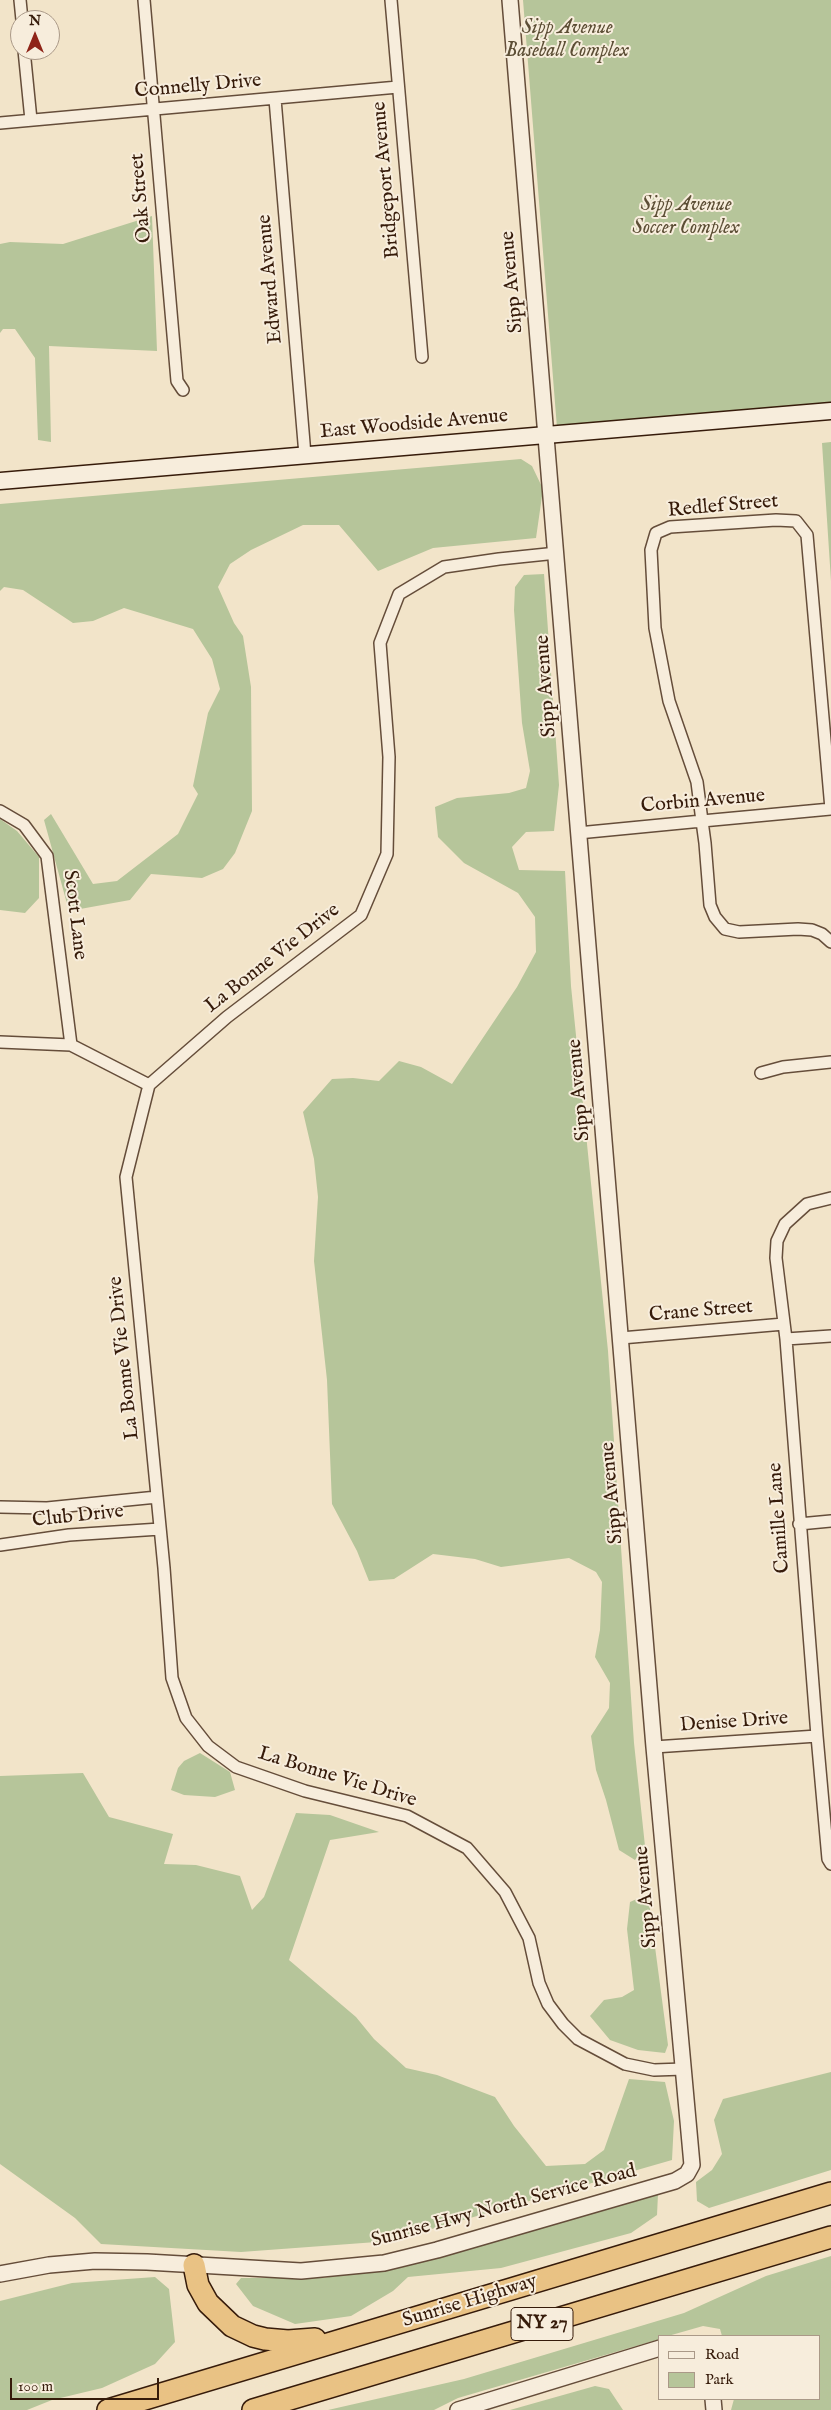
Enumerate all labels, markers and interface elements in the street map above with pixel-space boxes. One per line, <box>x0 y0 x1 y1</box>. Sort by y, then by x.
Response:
north arrow <box>10 10 60 60</box>
text: N <box>29 12 41 30</box>
park label: Sipp Avenue Baseball Complex <box>505 17 629 64</box>
street label: Connelly Drive <box>134 70 262 104</box>
street label: Bridgeport Avenue <box>368 100 406 260</box>
street label: Oak Street <box>126 152 158 244</box>
park label: Sipp Avenue Soccer Complex <box>632 194 740 241</box>
street label: Edward Avenue <box>253 213 289 345</box>
street label: Sipp Avenue <box>497 230 529 334</box>
street label: East Woodside Avenue <box>319 405 509 445</box>
street label: Redlef Street <box>667 490 779 524</box>
street label: Sipp Avenue <box>531 634 563 738</box>
street label: Corbin Avenue <box>640 785 766 819</box>
street label: Scott Lane <box>57 869 91 961</box>
street label: La Bonne Vie Drive <box>201 899 345 1019</box>
street label: Sipp Avenue <box>564 1038 596 1142</box>
street label: La Bonne Vie Drive <box>104 1275 146 1441</box>
street label: Crane Street <box>648 1296 754 1328</box>
street label: Sipp Avenue <box>597 1441 629 1545</box>
street label: Camille Lane <box>764 1462 796 1574</box>
street label: Club Drive <box>31 1500 125 1534</box>
street label: Denise Drive <box>679 1707 789 1739</box>
street label: La Bonne Vie Drive <box>255 1742 419 1814</box>
street label: Sipp Avenue <box>631 1845 663 1949</box>
street label: Sunrise Hwy North Service Road <box>369 2160 639 2254</box>
street label: Sunrise Highway <box>400 2270 540 2334</box>
road number: NY 27 <box>511 2308 573 2340</box>
legend <box>658 2335 821 2400</box>
text: Road <box>705 2345 739 2364</box>
scale bar <box>12 2368 161 2400</box>
text: Park <box>705 2370 734 2389</box>
text: 100 m <box>18 2377 53 2396</box>

